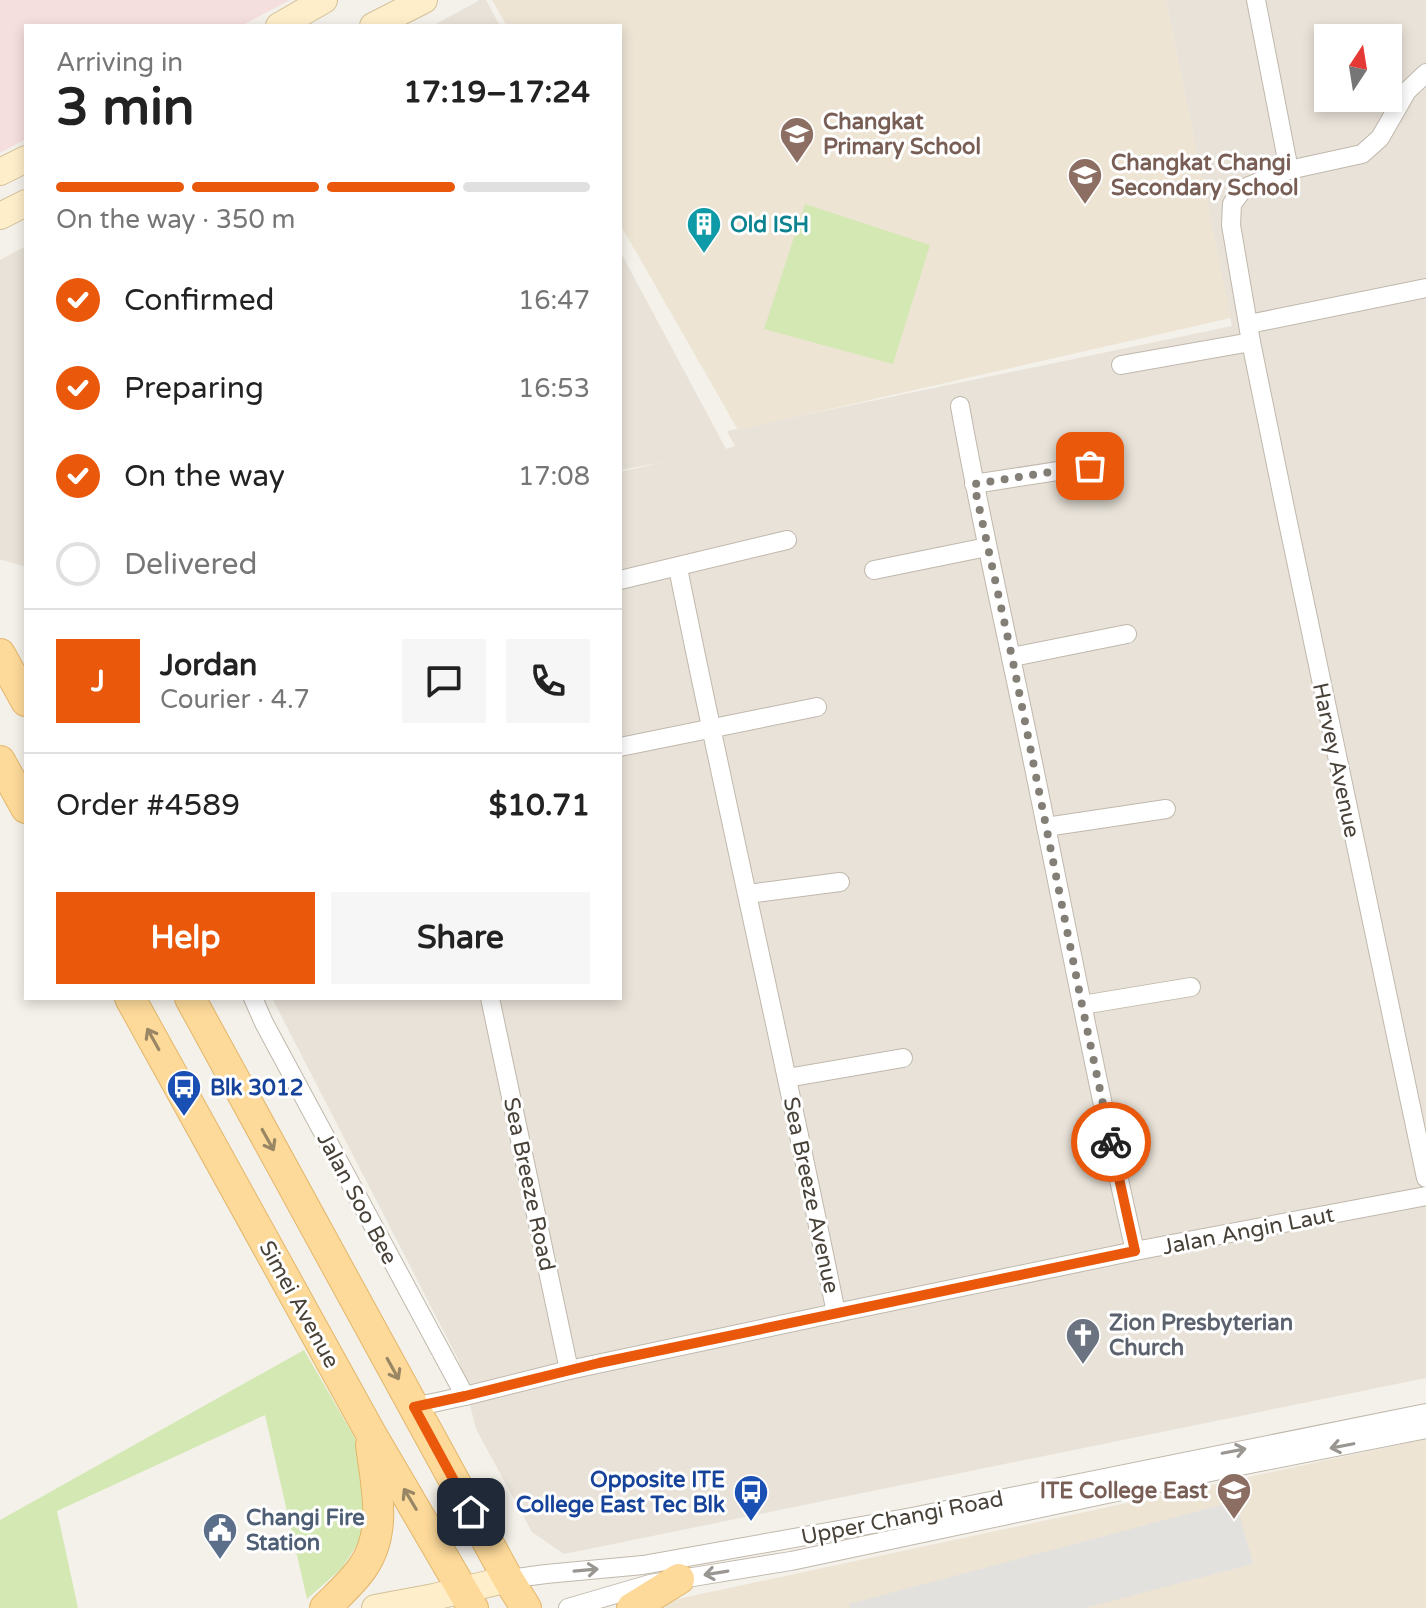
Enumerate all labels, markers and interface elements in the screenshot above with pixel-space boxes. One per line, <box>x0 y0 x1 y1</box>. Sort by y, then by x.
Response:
north arrow <box>1314 24 1402 112</box>
map controls <box>1314 24 1402 112</box>
text: Arriving in <box>56 47 183 78</box>
text: 17:19–17:24 <box>403 74 590 111</box>
text: 3 min <box>56 76 195 139</box>
place label: Changkat Primary School <box>823 109 981 160</box>
school or university icon: Changkat Primary School <box>778 115 816 165</box>
place label: Changkat Changi Secondary School <box>1111 150 1299 201</box>
school or university icon: Changkat Changi Secondary School <box>1066 156 1104 206</box>
text: On the way · 350 m <box>56 204 295 235</box>
building icon: Old ISH <box>685 205 723 255</box>
place label: Old ISH <box>730 212 809 238</box>
icon: check <box>56 278 100 322</box>
text: Confirmed <box>124 282 275 319</box>
text: 16:47 <box>518 285 590 316</box>
icon: check <box>56 366 100 410</box>
text: Preparing <box>124 370 264 407</box>
text: 16:53 <box>518 373 590 404</box>
pin <box>1056 432 1124 500</box>
icon: bag <box>1068 444 1112 488</box>
icon: check <box>56 454 100 498</box>
text: On the way <box>124 458 285 495</box>
text: 17:08 <box>518 461 590 492</box>
text: Delivered <box>124 546 258 583</box>
button: chat <box>402 639 486 723</box>
button: phone <box>506 639 590 723</box>
text: Jordan <box>160 647 257 684</box>
text: J <box>91 663 105 700</box>
street label: Harvey Avenue <box>1307 680 1365 840</box>
text: Courier · 4.7 <box>160 684 310 715</box>
text: Order #4589 <box>56 787 240 824</box>
text: $10.71 <box>489 787 590 824</box>
button: Help <box>56 892 315 984</box>
button: Share <box>331 892 590 984</box>
one-way arrow <box>145 1028 160 1052</box>
bus stop icon: Blk 3012 <box>165 1068 203 1118</box>
place label: Blk 3012 <box>210 1075 304 1101</box>
street label: Sea Breeze Road <box>498 1095 560 1273</box>
street label: Sea Breeze Avenue <box>778 1095 845 1296</box>
courier <box>1071 1102 1151 1182</box>
icon: bike <box>1089 1120 1133 1164</box>
one-way arrow <box>260 1128 276 1151</box>
street label: Jalan Soo Bee <box>311 1128 403 1269</box>
street label: Jalan Angin Laut <box>1160 1202 1336 1260</box>
street label: Simei Avenue <box>253 1236 345 1373</box>
place label: Zion Presbyterian Church <box>1109 1310 1293 1361</box>
church icon: Zion Presbyterian Church <box>1064 1316 1102 1366</box>
one-way arrow <box>386 1356 401 1380</box>
one-way arrow <box>1330 1439 1355 1454</box>
one-way arrow <box>1221 1443 1247 1458</box>
place label: Opposite ITE College East Tec Blk <box>516 1467 725 1518</box>
school or university icon: ITE College East <box>1215 1471 1253 1521</box>
bus stop icon: Opposite ITE College East Tec Blk <box>732 1473 770 1523</box>
pin <box>437 1478 505 1546</box>
place label: ITE College East <box>1040 1478 1209 1504</box>
street label: Upper Changi Road <box>799 1486 1006 1550</box>
one-way arrow <box>402 1488 418 1511</box>
icon: home <box>449 1490 493 1534</box>
place label: Changi Fire Station <box>246 1505 365 1556</box>
public building icon: Changi Fire Station <box>201 1511 239 1561</box>
one-way arrow <box>572 1562 599 1577</box>
one-way arrow <box>704 1566 729 1581</box>

